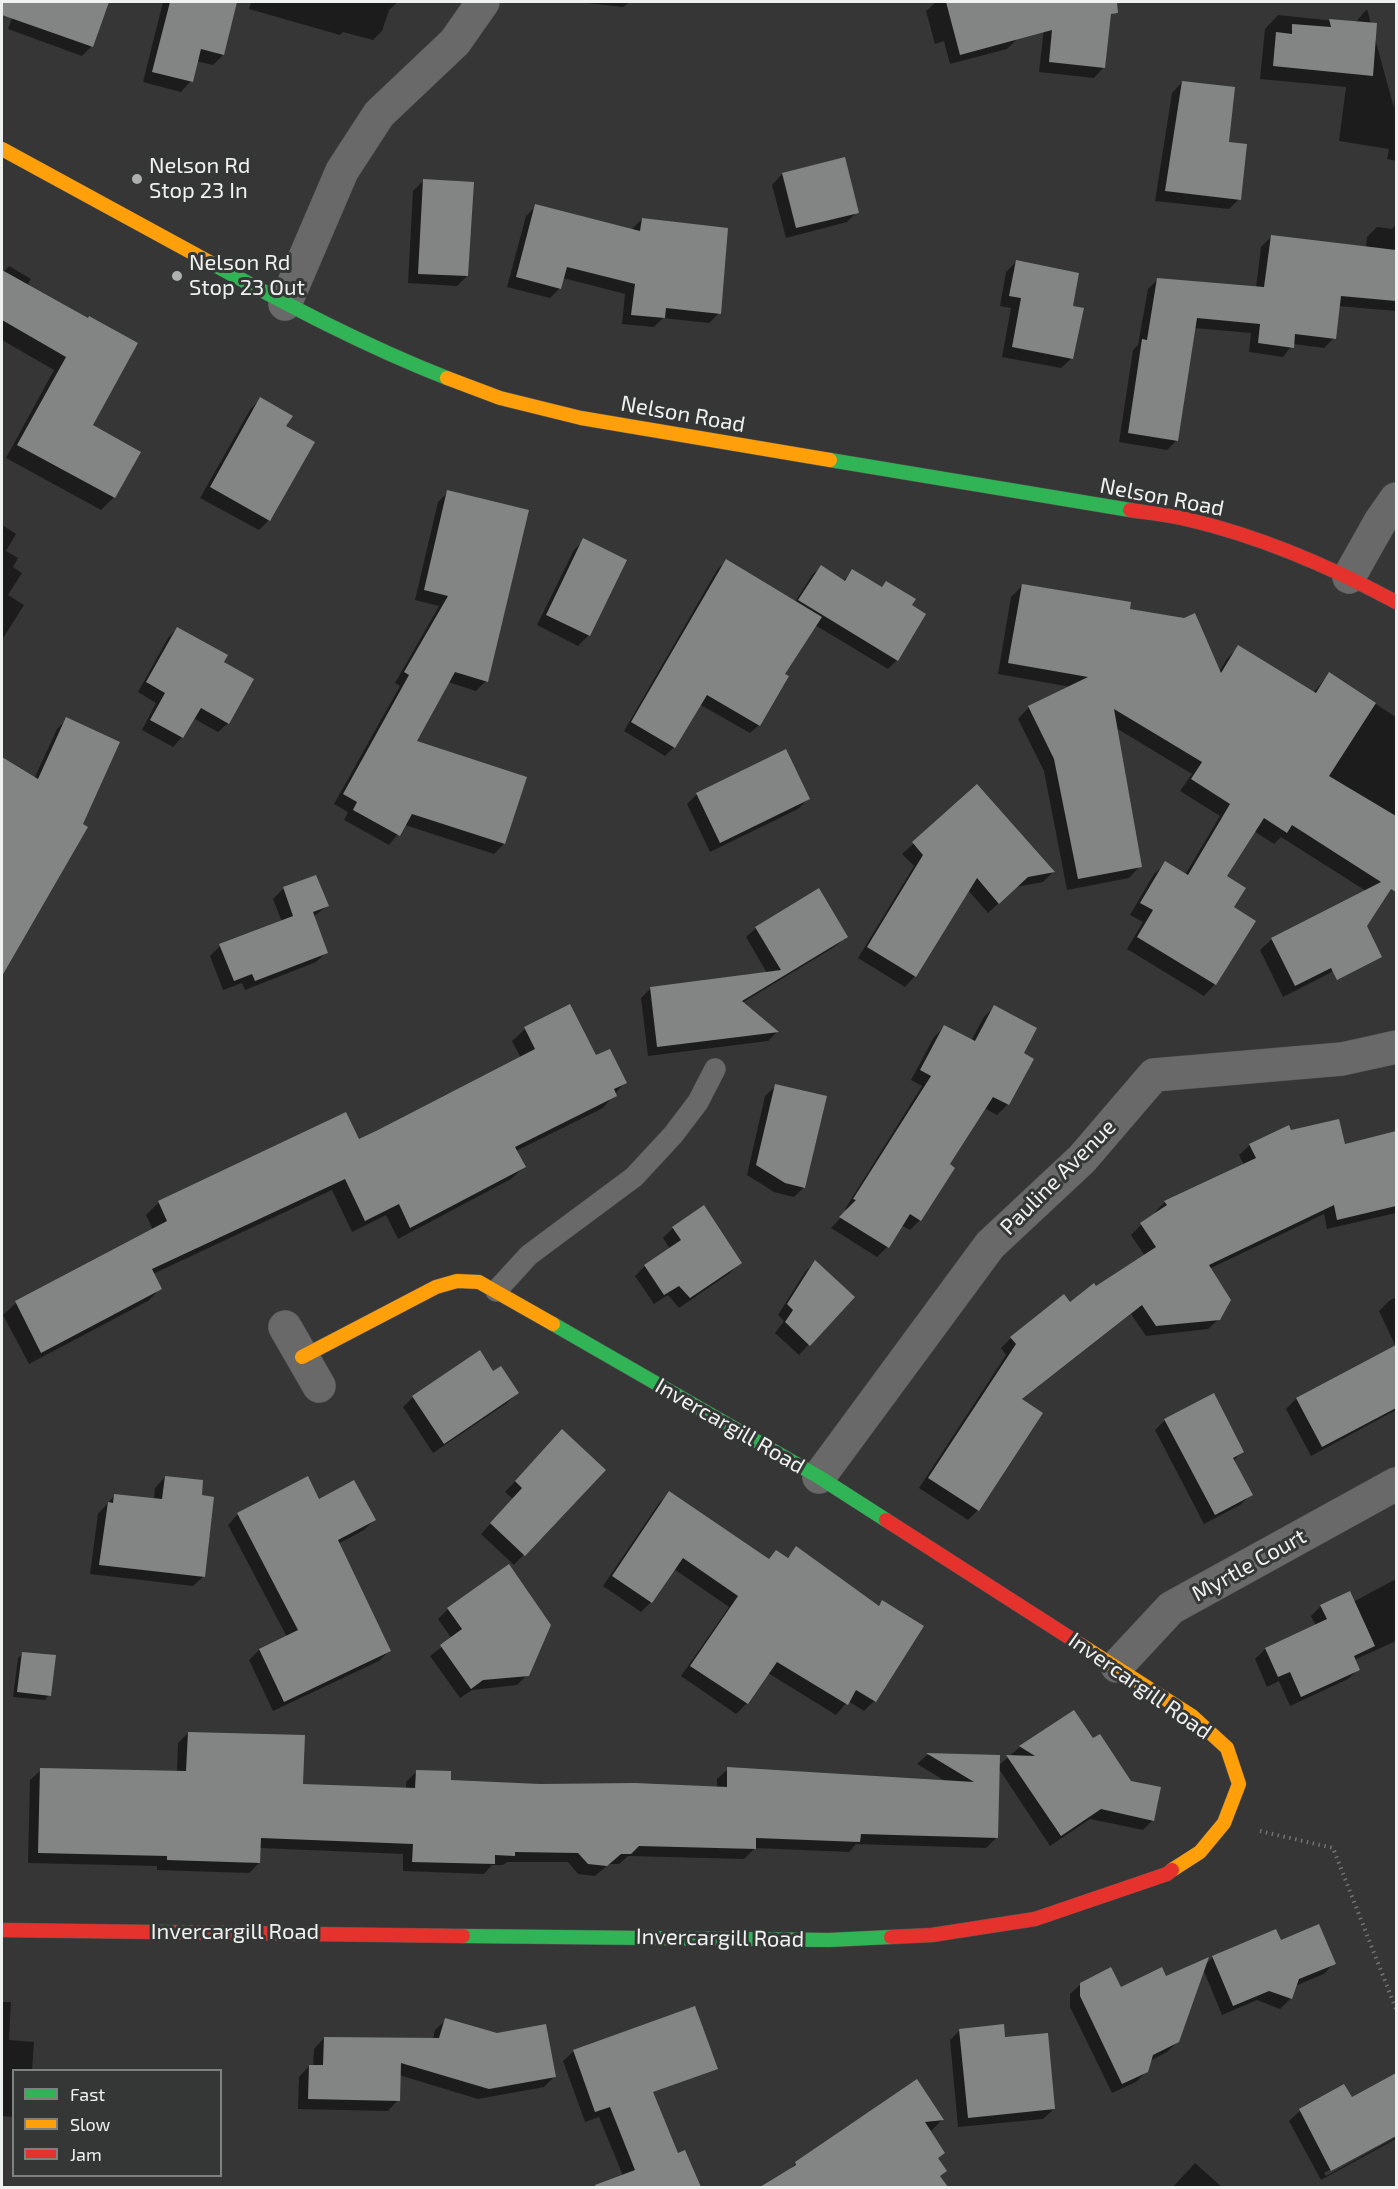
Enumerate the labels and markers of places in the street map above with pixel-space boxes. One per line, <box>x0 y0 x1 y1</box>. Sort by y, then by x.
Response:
place label: Nelson Rd Stop 23 In <box>149 153 250 204</box>
marker: Nelson Rd Stop 23 In <box>130 172 144 186</box>
place label: Nelson Rd Stop 23 Out <box>189 250 305 302</box>
marker: Nelson Rd Stop 23 Out <box>170 269 184 283</box>

